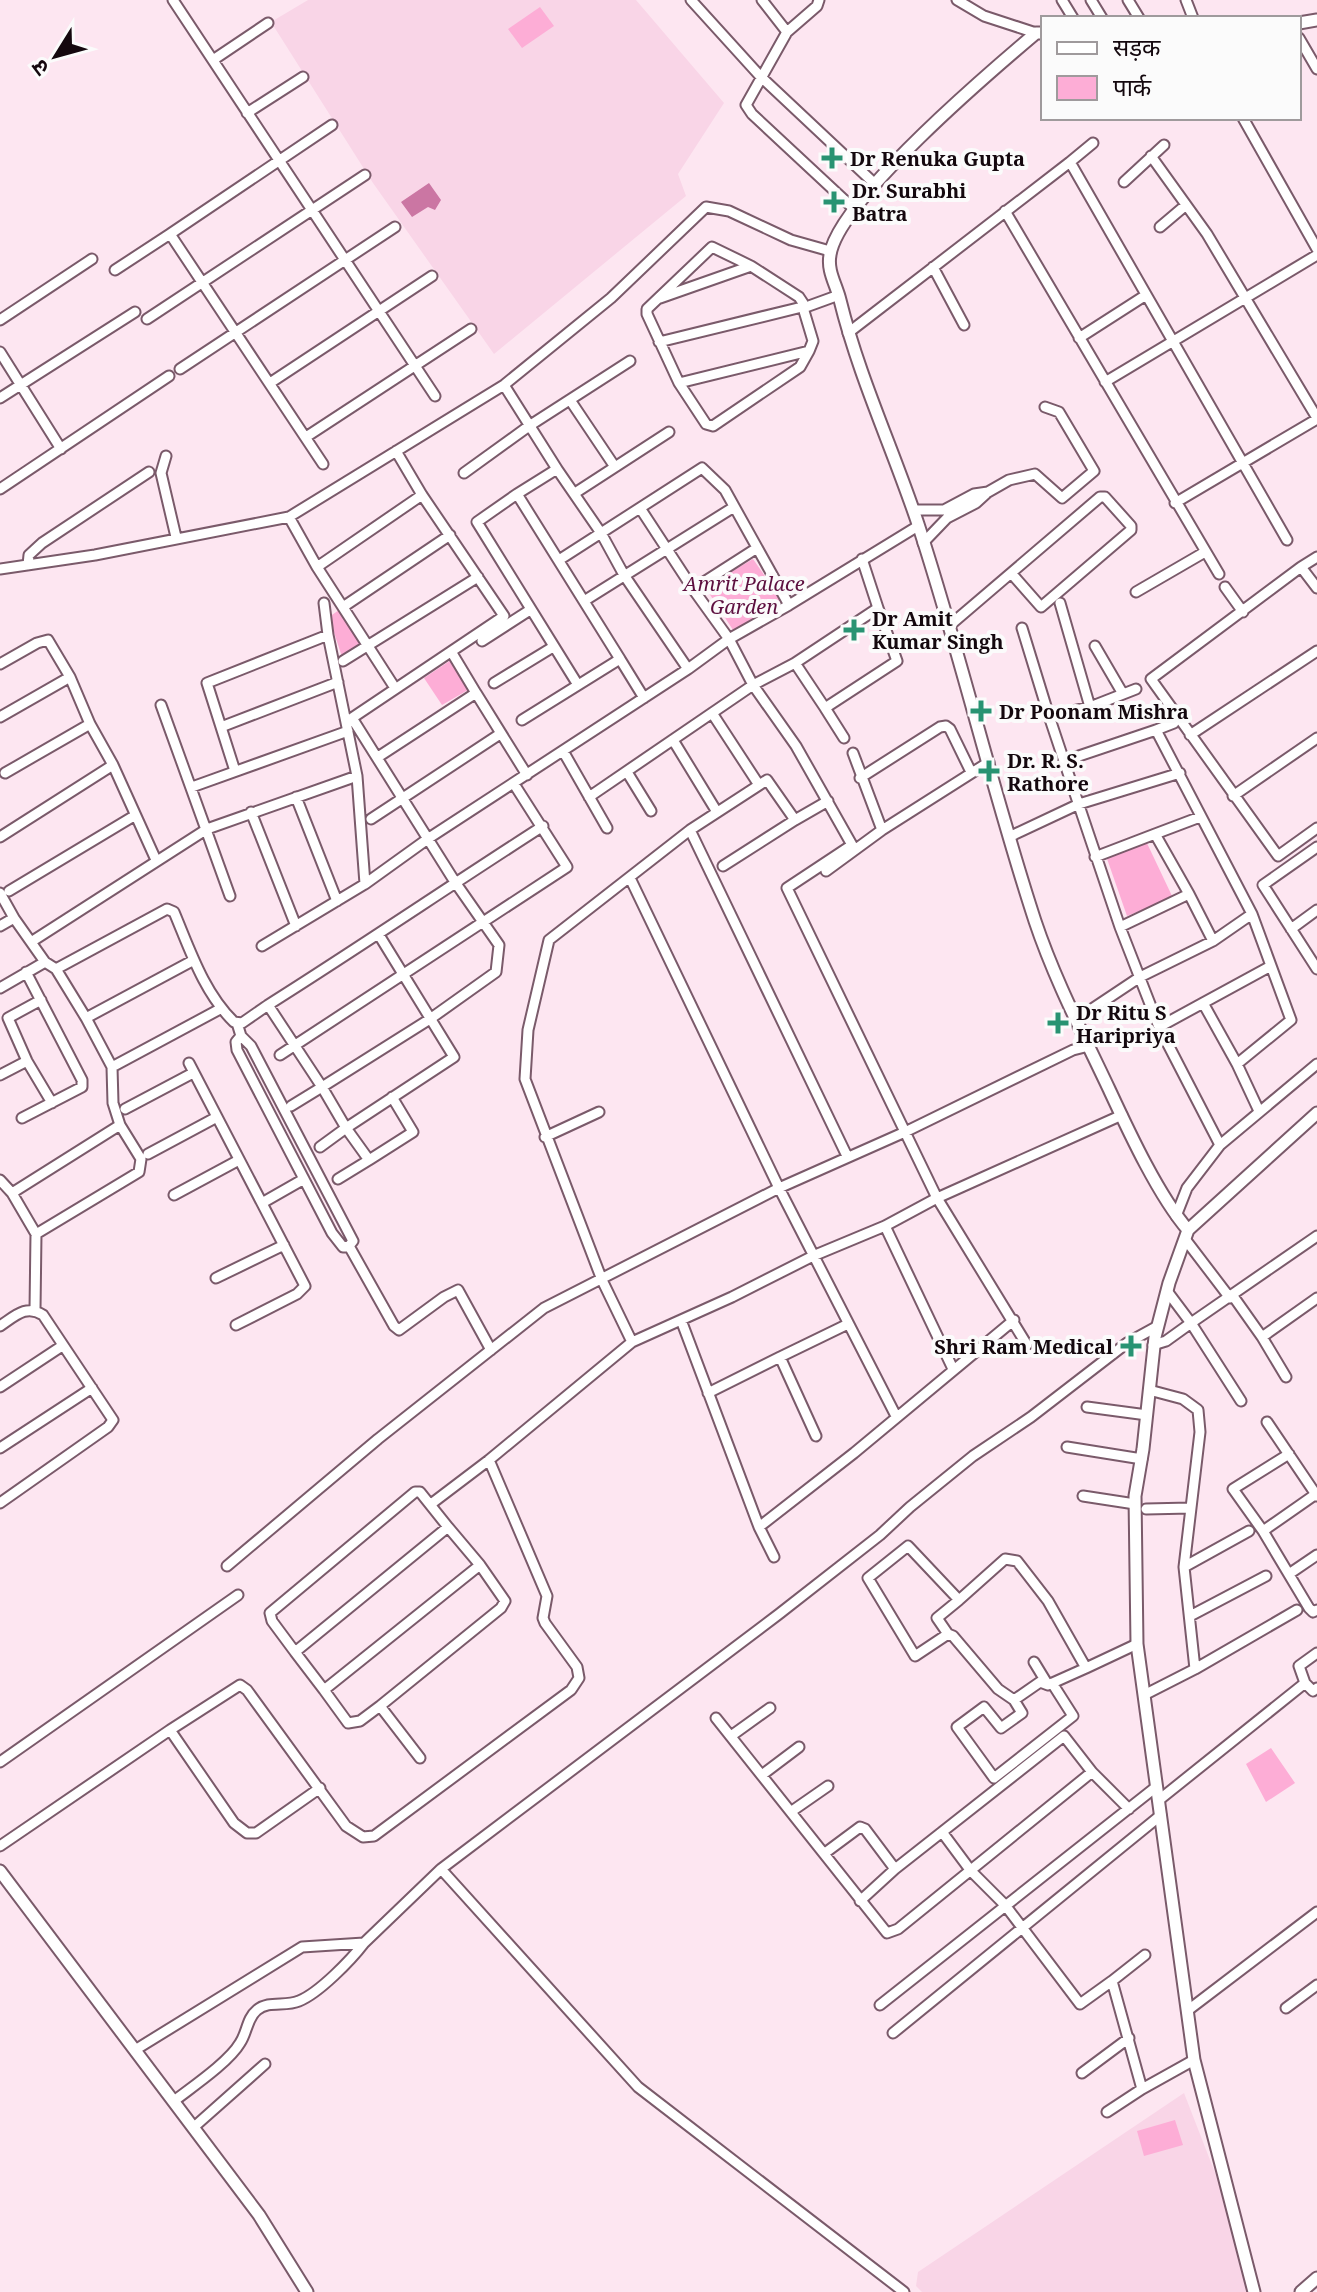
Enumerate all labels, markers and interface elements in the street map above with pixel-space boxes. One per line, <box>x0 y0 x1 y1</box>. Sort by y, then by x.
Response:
north arrow <box>16 16 96 96</box>
legend <box>1041 16 1301 120</box>
text: सड़क <box>1113 30 1161 63</box>
text: उ <box>23 54 55 83</box>
text: पार्क <box>1113 70 1152 103</box>
place label: Dr Renuka Gupta <box>850 145 1025 172</box>
marker: Dr Renuka Gupta <box>821 147 843 169</box>
place label: Dr. Surabhi Batra <box>852 177 966 227</box>
marker: Dr. Surabhi Batra <box>823 191 845 213</box>
park label: Amrit Palace Garden <box>681 570 805 620</box>
place label: Dr Amit Kumar Singh <box>872 605 1004 655</box>
marker: Dr Amit Kumar Singh <box>843 619 865 641</box>
place label: Dr Poonam Mishra <box>999 698 1189 725</box>
marker: Dr Poonam Mishra <box>970 700 992 722</box>
place label: Dr. R. S. Rathore <box>1007 747 1089 797</box>
marker: Dr. R. S. Rathore <box>978 760 1000 782</box>
place label: Dr Ritu S Haripriya <box>1076 999 1176 1049</box>
marker: Dr Ritu S Haripriya <box>1047 1012 1069 1034</box>
place label: Shri Ram Medical <box>934 1333 1113 1360</box>
marker: Shri Ram Medical <box>1120 1335 1142 1357</box>

